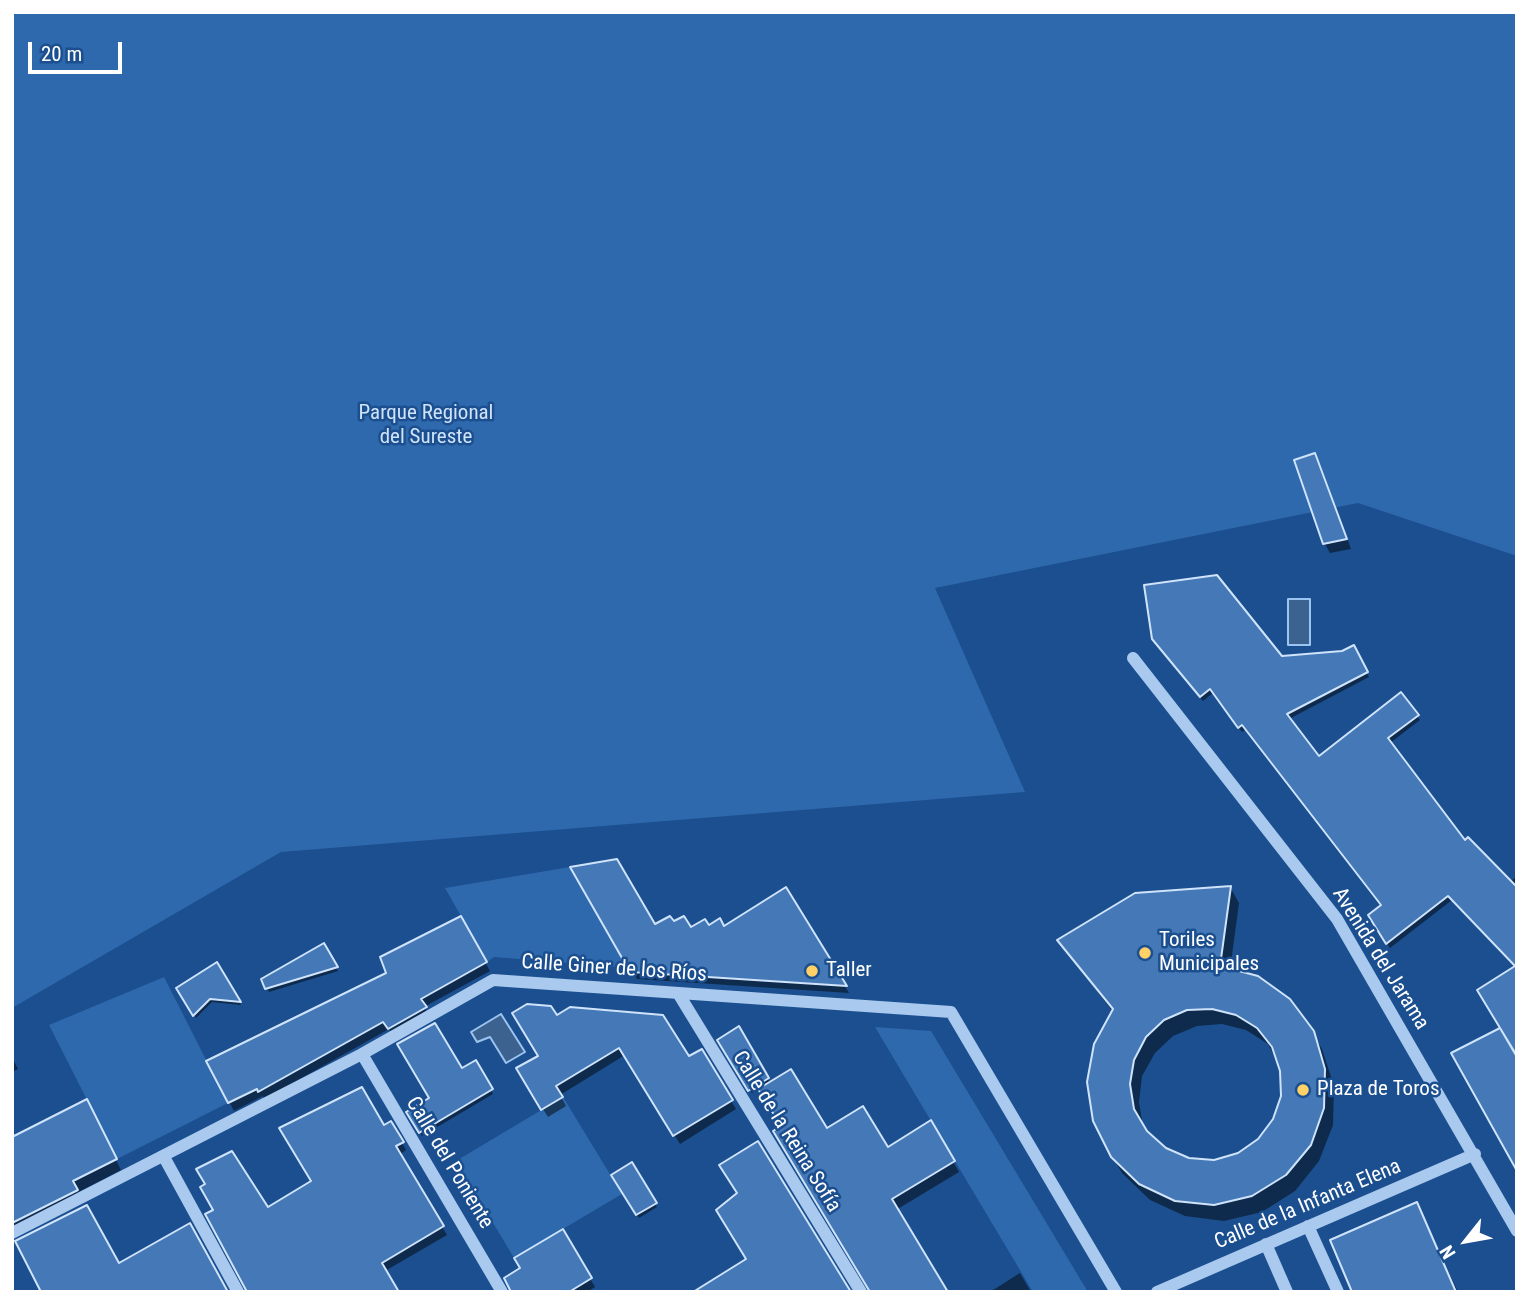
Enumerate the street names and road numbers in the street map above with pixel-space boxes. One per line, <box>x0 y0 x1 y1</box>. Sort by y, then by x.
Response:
street label: Avenida del Jarama <box>1326 883 1434 1035</box>
street label: Calle Giner de los Ríos <box>520 950 708 988</box>
street label: Calle de la Reina Sofía <box>726 1047 846 1217</box>
street label: Calle del Poniente <box>400 1093 498 1233</box>
street label: Calle de la Infanta Elena <box>1211 1154 1405 1256</box>

